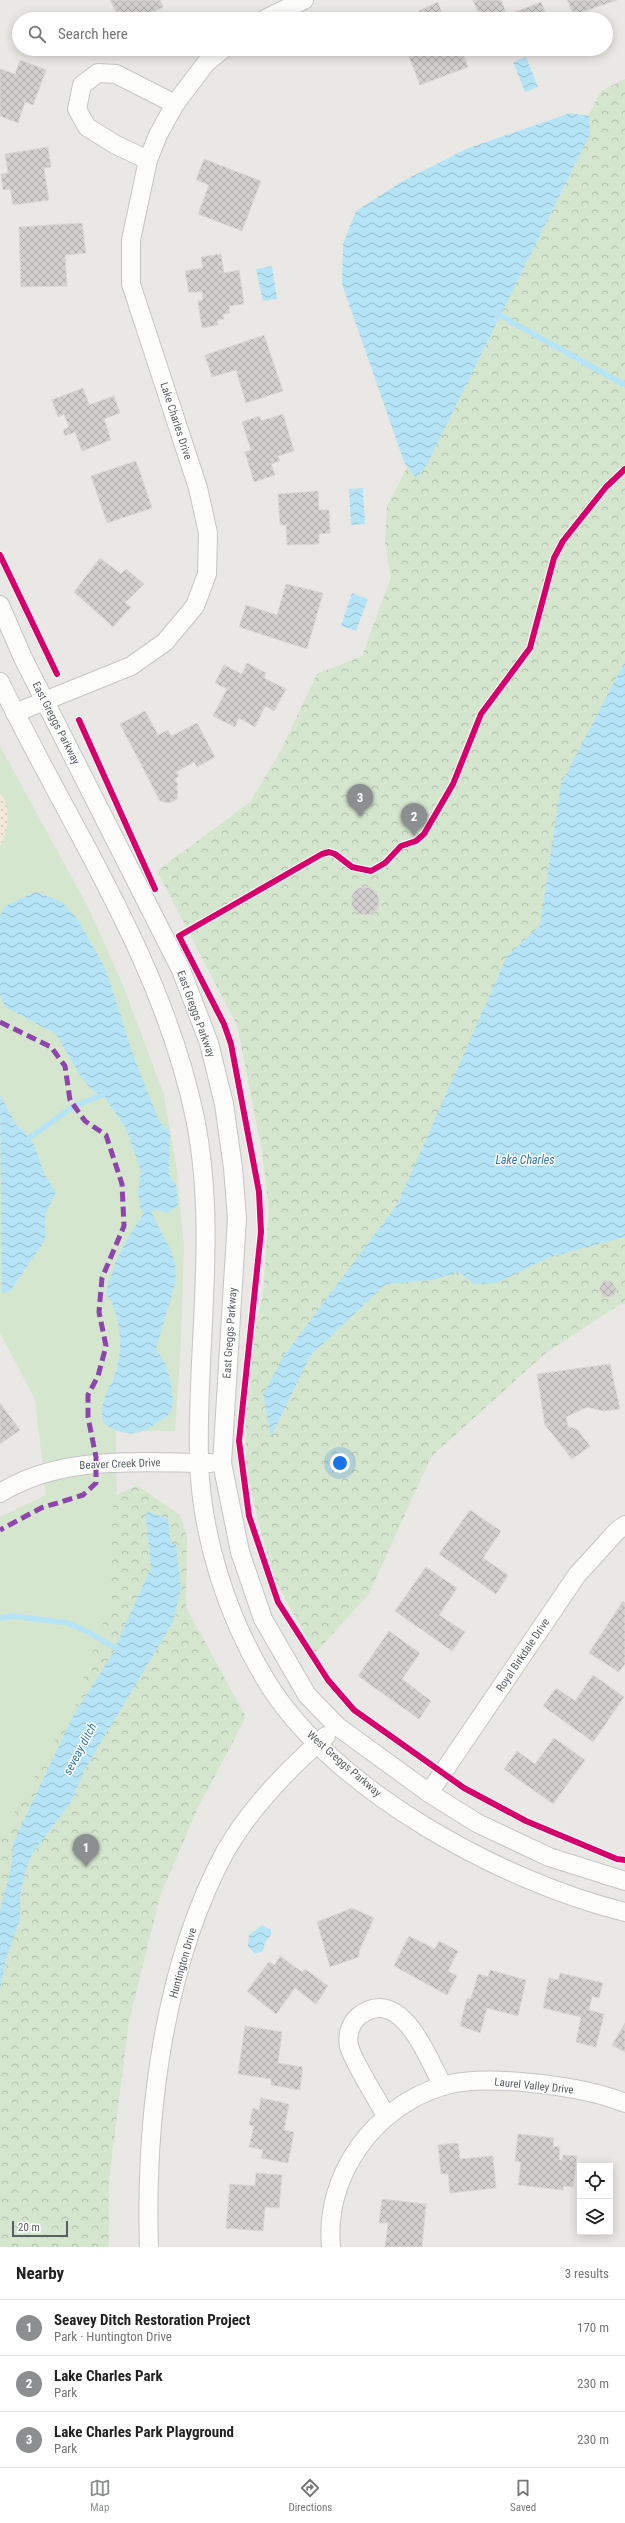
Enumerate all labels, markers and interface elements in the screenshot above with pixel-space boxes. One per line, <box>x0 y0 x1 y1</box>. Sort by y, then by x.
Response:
search box <box>12 12 613 56</box>
icon: search <box>26 23 48 45</box>
text: Search here <box>58 25 128 43</box>
street label: Lake Charles Drive <box>157 381 195 461</box>
street label: East Greggs Parkway <box>29 679 83 767</box>
pin: 3 <box>347 784 373 817</box>
pin: 2 <box>401 803 427 836</box>
street label: East Greggs Parkway <box>174 969 218 1060</box>
water label: Lake Charles <box>495 1153 555 1167</box>
street label: East Greggs Parkway <box>220 1287 240 1379</box>
your location <box>330 1453 350 1473</box>
street label: Beaver Creek Drive <box>79 1456 161 1472</box>
street label: Royal Birkdale Drive <box>494 1616 552 1694</box>
water label: seveay ditch <box>60 1720 100 1777</box>
street label: West Greggs Parkway <box>304 1728 384 1800</box>
pin: 1 <box>73 1834 99 1867</box>
street label: Huntington Drive <box>167 1926 199 2000</box>
street label: Laurel Valley Drive <box>494 2075 574 2097</box>
map controls <box>577 2163 613 2235</box>
button: locate <box>577 2163 613 2199</box>
button: layers <box>577 2199 613 2235</box>
scale bar <box>12 2219 68 2238</box>
text: 20 m <box>18 2221 40 2234</box>
text: Nearby <box>16 2263 64 2283</box>
text: 3 results <box>565 2266 609 2281</box>
text: Seavey Ditch Restoration Project <box>54 2311 250 2329</box>
text: 1 <box>26 2320 32 2335</box>
text: 170 m <box>577 2320 609 2335</box>
text: Park · Huntington Drive <box>54 2329 172 2344</box>
text: Lake Charles Park <box>54 2367 163 2385</box>
text: 2 <box>26 2376 32 2391</box>
text: 230 m <box>577 2376 609 2391</box>
text: Park <box>54 2385 77 2400</box>
text: Lake Charles Park Playground <box>54 2423 234 2441</box>
text: 3 <box>26 2432 32 2447</box>
text: 230 m <box>577 2432 609 2447</box>
text: Park <box>54 2441 77 2456</box>
tab: Map <box>89 2477 111 2514</box>
tab: Directions <box>288 2477 332 2514</box>
tab: Saved <box>510 2477 536 2514</box>

